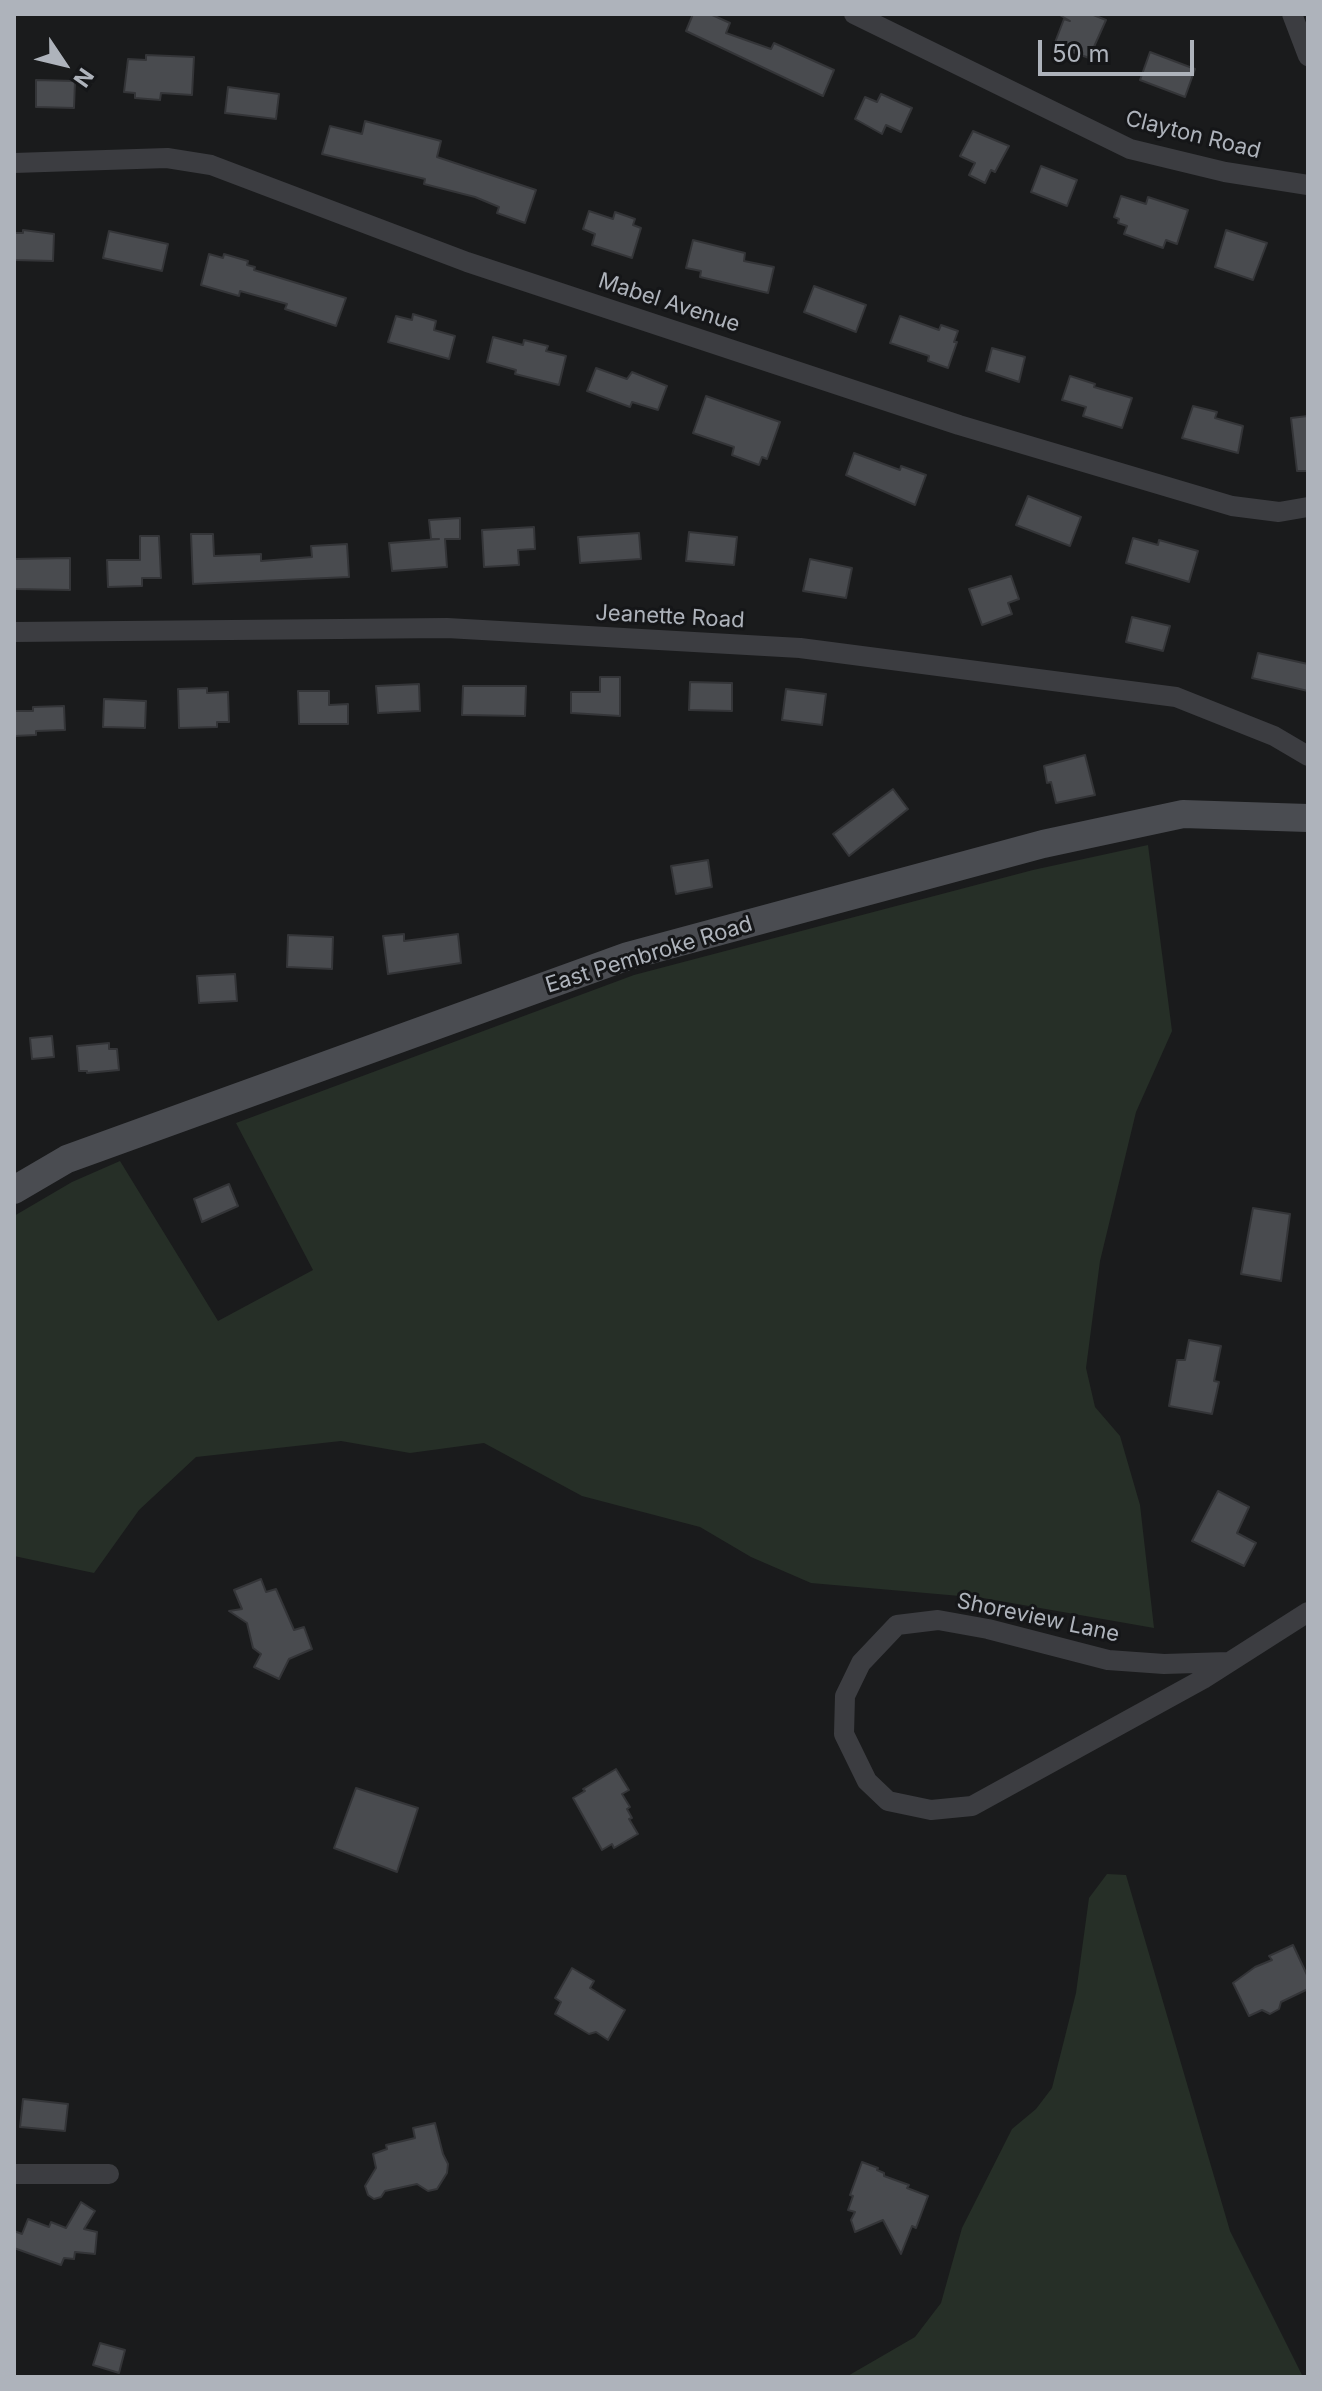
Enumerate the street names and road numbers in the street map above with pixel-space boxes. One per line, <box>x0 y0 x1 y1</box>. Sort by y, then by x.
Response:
street label: Clayton Road <box>1123 105 1263 165</box>
street label: Mabel Avenue <box>595 268 743 338</box>
street label: Jeanette Road <box>595 600 745 634</box>
street label: East Pembroke Road <box>542 911 756 999</box>
street label: Shoreview Lane <box>954 1588 1122 1648</box>

